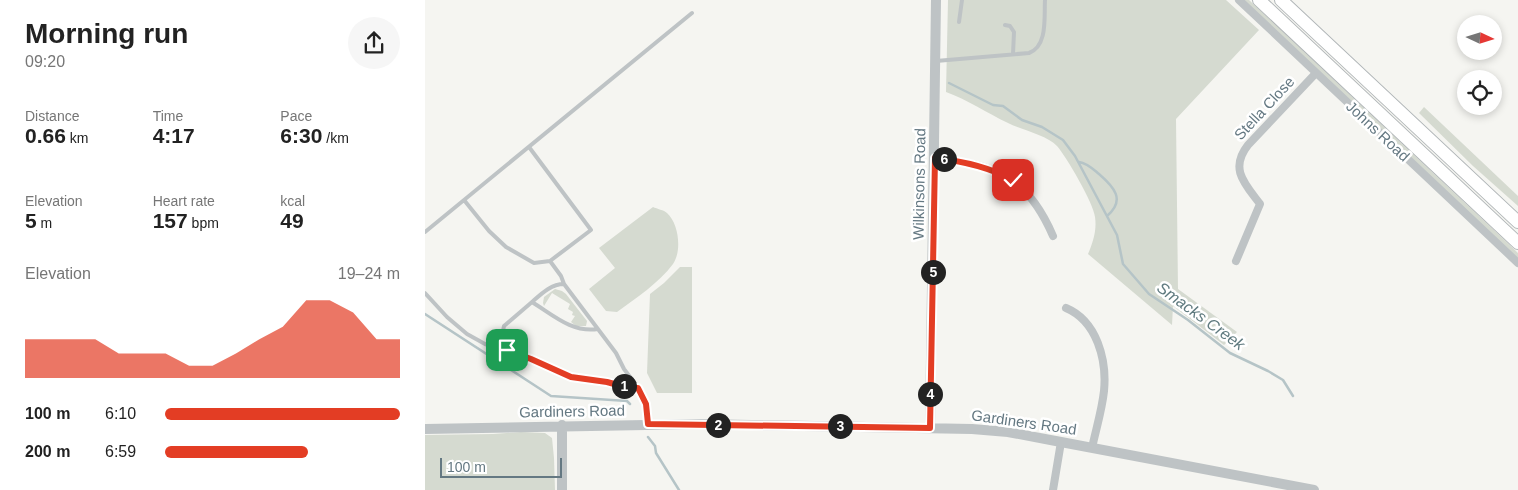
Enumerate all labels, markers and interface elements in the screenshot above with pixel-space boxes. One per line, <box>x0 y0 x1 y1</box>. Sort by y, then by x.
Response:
north arrow <box>1457 15 1503 60</box>
map controls <box>1457 15 1502 115</box>
button: share <box>348 17 400 69</box>
text: Morning run <box>25 18 188 49</box>
text: 09:20 <box>25 53 65 70</box>
button: locate <box>1457 70 1502 115</box>
street label: Stella Close <box>1230 73 1298 143</box>
street label: Johns Road <box>1343 97 1413 165</box>
text: Distance <box>25 108 79 124</box>
text: Time <box>153 108 183 124</box>
text: Pace <box>280 108 312 124</box>
text: 0.66 <box>25 124 66 147</box>
text: 4:17 <box>153 124 195 147</box>
text: 6:30 <box>280 124 322 147</box>
street label: Wilkinsons Road <box>910 128 928 240</box>
text: km <box>66 130 88 146</box>
text: /km <box>322 130 349 146</box>
pin: 6 <box>931 146 957 172</box>
text: 6 <box>941 151 948 167</box>
pin <box>992 159 1034 201</box>
icon: check <box>999 166 1027 194</box>
text: Elevation <box>25 193 83 209</box>
text: Heart rate <box>153 193 215 209</box>
text: kcal <box>280 193 305 209</box>
text: 5 <box>25 209 37 232</box>
text: 157 <box>153 209 188 232</box>
text: 49 <box>280 209 304 232</box>
text: m <box>37 215 52 231</box>
text: bpm <box>188 215 219 231</box>
pin: 5 <box>921 260 945 284</box>
text: 5 <box>930 264 937 280</box>
text: Elevation <box>25 265 91 282</box>
text: 19–24 m <box>338 265 400 282</box>
water label: Smacks Creek <box>1154 279 1249 354</box>
pin <box>486 329 528 371</box>
icon: arrive <box>493 336 521 364</box>
pin: 1 <box>611 374 637 398</box>
text: 1 <box>621 378 628 394</box>
pin: 4 <box>917 382 943 406</box>
text: 4 <box>927 386 934 402</box>
street label: Gardiners Road <box>519 402 625 420</box>
text: 100 m <box>25 405 70 422</box>
text: 6:10 <box>105 405 136 422</box>
street label: Gardiners Road <box>970 406 1078 438</box>
pin: 2 <box>705 412 731 438</box>
pin: 3 <box>827 414 853 438</box>
text: 2 <box>715 417 722 433</box>
text: 3 <box>837 418 844 434</box>
text: 200 m <box>25 443 70 460</box>
text: 6:59 <box>105 443 136 460</box>
scale bar <box>440 455 563 478</box>
text: 100 m <box>447 459 486 475</box>

